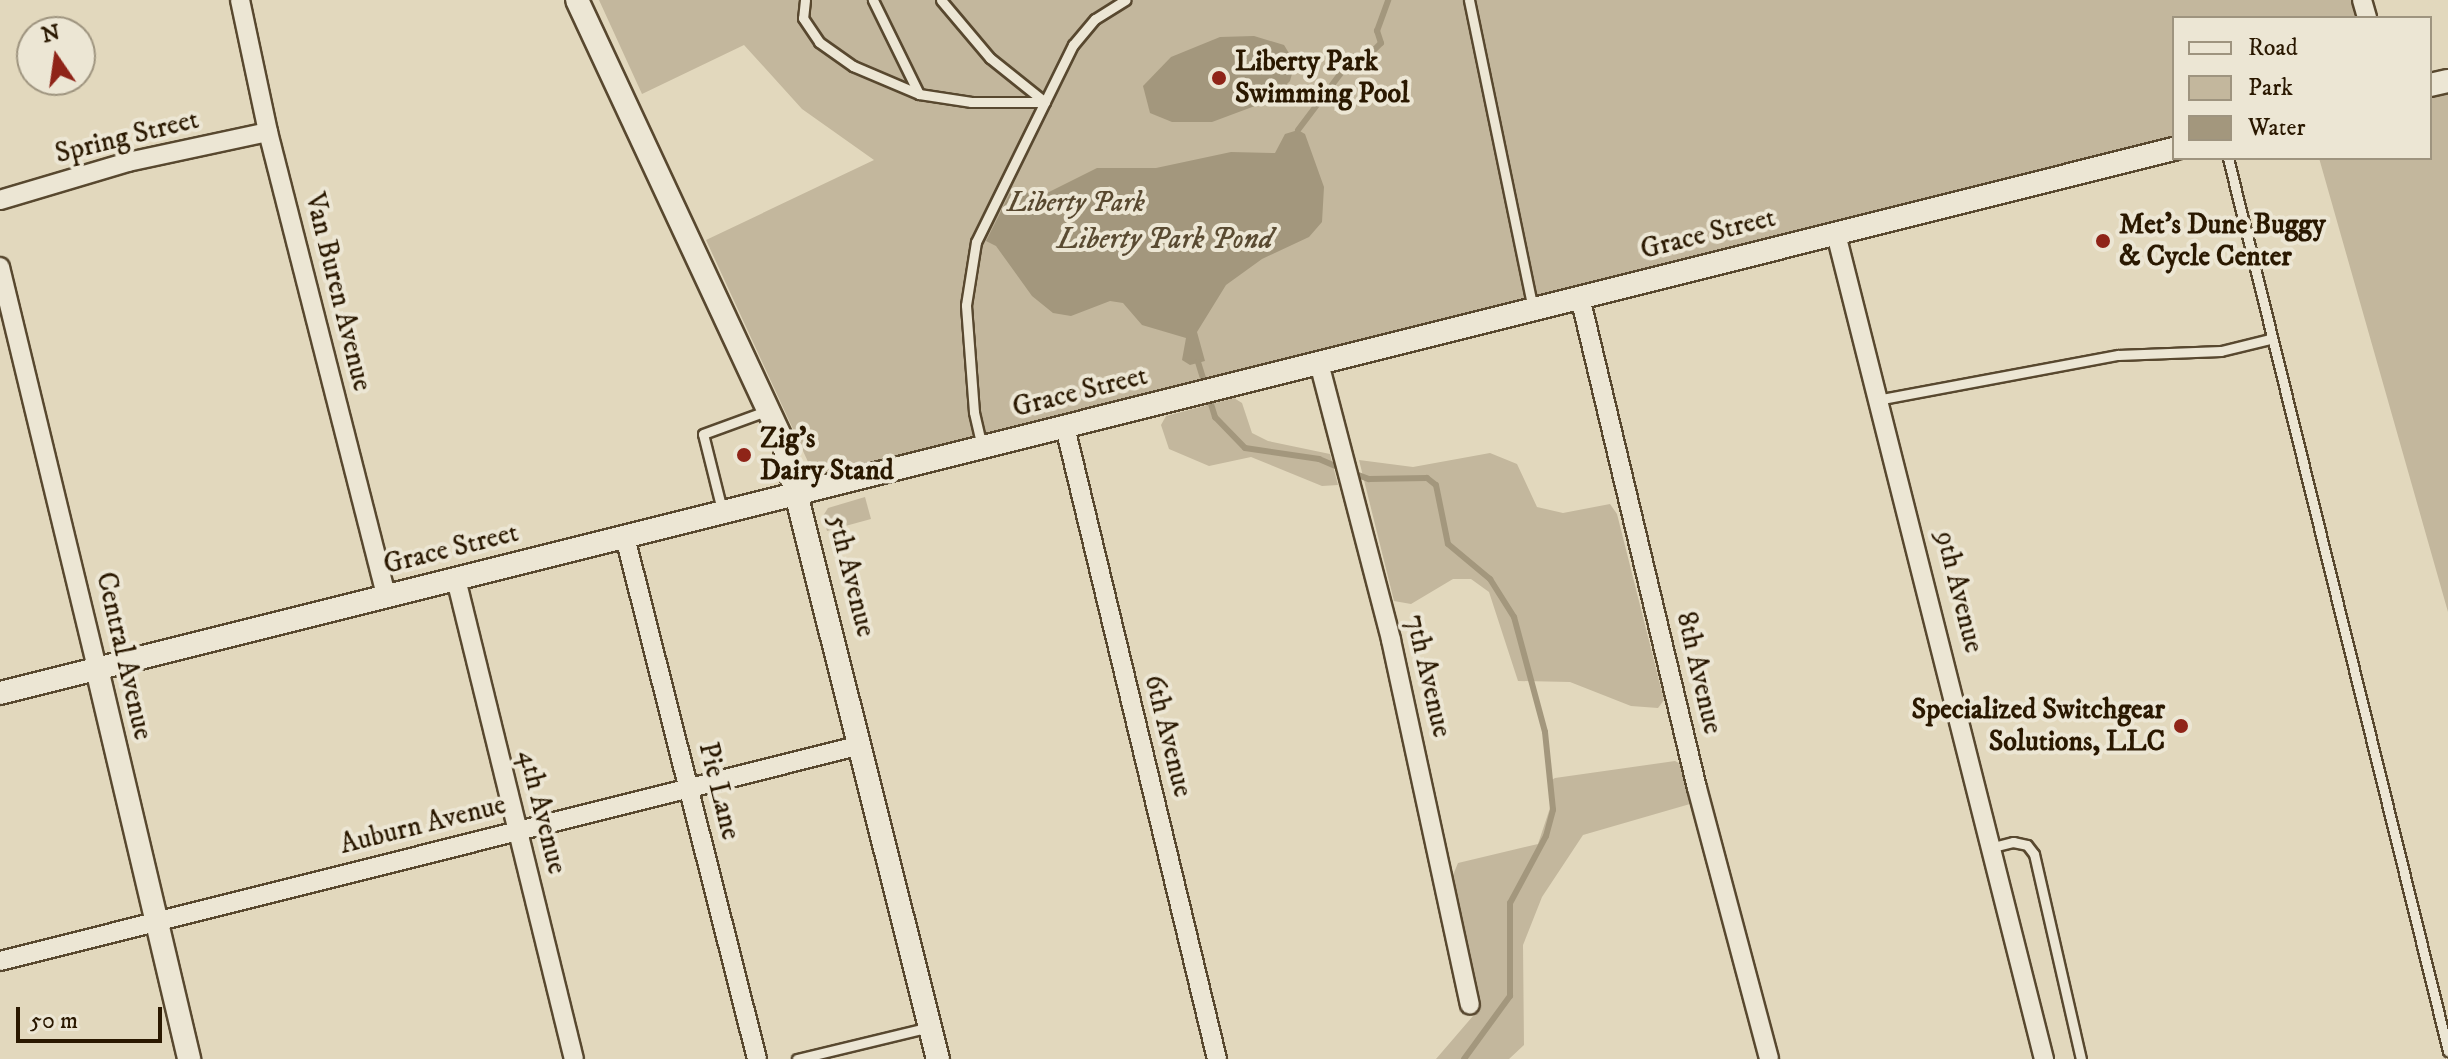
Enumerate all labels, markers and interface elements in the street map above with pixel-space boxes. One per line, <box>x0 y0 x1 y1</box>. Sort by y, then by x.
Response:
north arrow <box>16 16 96 96</box>
legend <box>2172 16 2432 160</box>
text: N <box>39 19 63 49</box>
text: Road <box>2248 33 2298 63</box>
place label: Liberty Park Swimming Pool <box>1235 45 1409 111</box>
marker: Liberty Park Swimming Pool <box>1210 69 1228 87</box>
text: Park <box>2248 73 2293 103</box>
street label: Spring Street <box>52 103 202 171</box>
text: Water <box>2248 113 2305 143</box>
park label: Liberty Park <box>1007 186 1145 220</box>
street label: Van Buren Avenue <box>297 189 379 395</box>
street label: Grace Street <box>1637 201 1779 267</box>
place label: Met's Dune Buggy & Cycle Center <box>2119 208 2326 274</box>
water label: Liberty Park Pond <box>1057 222 1273 258</box>
marker: Met's Dune Buggy & Cycle Center <box>2094 232 2112 250</box>
street label: Grace Street <box>1009 359 1151 425</box>
place label: Zig's Dairy Stand <box>760 422 894 488</box>
marker: Zig's Dairy Stand <box>735 446 753 464</box>
street label: 5th Avenue <box>820 512 882 640</box>
street label: Grace Street <box>380 516 522 582</box>
street label: 9th Avenue <box>1928 528 1990 656</box>
street label: Central Avenue <box>88 569 160 743</box>
street label: 8th Avenue <box>1669 609 1729 737</box>
street label: 7th Avenue <box>1398 611 1458 741</box>
street label: 6th Avenue <box>1137 671 1199 801</box>
place label: Specialized Switchgear Solutions, LLC <box>1911 693 2165 759</box>
marker: Specialized Switchgear Solutions, LLC <box>2172 717 2190 735</box>
street label: Pie Lane <box>691 739 747 843</box>
street label: 4th Avenue <box>510 747 574 877</box>
street label: Auburn Avenue <box>337 788 509 862</box>
scale bar <box>20 991 166 1041</box>
text: 50 m <box>30 1006 78 1036</box>

